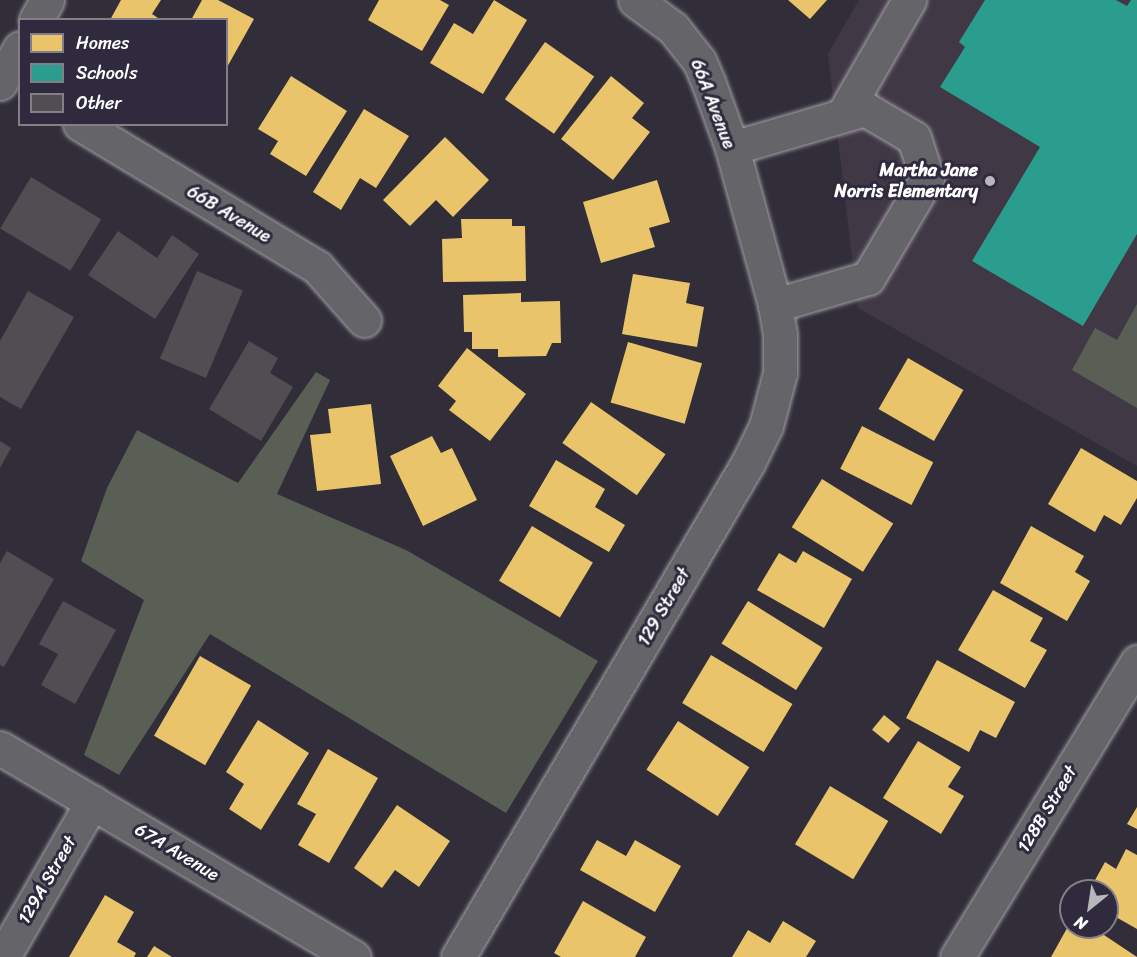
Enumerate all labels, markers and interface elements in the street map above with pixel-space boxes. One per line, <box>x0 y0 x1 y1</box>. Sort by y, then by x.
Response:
legend <box>18 18 228 126</box>
text: Homes <box>76 27 129 59</box>
street label: 66A Avenue <box>686 56 740 152</box>
text: Schools <box>76 57 137 89</box>
text: Other <box>76 87 122 119</box>
place label: Martha Jane Norris Elementary <box>834 160 978 202</box>
marker: Martha Jane Norris Elementary <box>983 174 997 188</box>
street label: 66B Avenue <box>183 181 275 247</box>
street label: 129 Street <box>633 564 695 650</box>
street label: 128B Street <box>1013 762 1081 856</box>
street label: 67A Avenue <box>131 818 223 886</box>
street label: 129A Street <box>13 832 81 928</box>
north arrow <box>1059 879 1119 939</box>
text: N <box>1069 908 1093 939</box>

